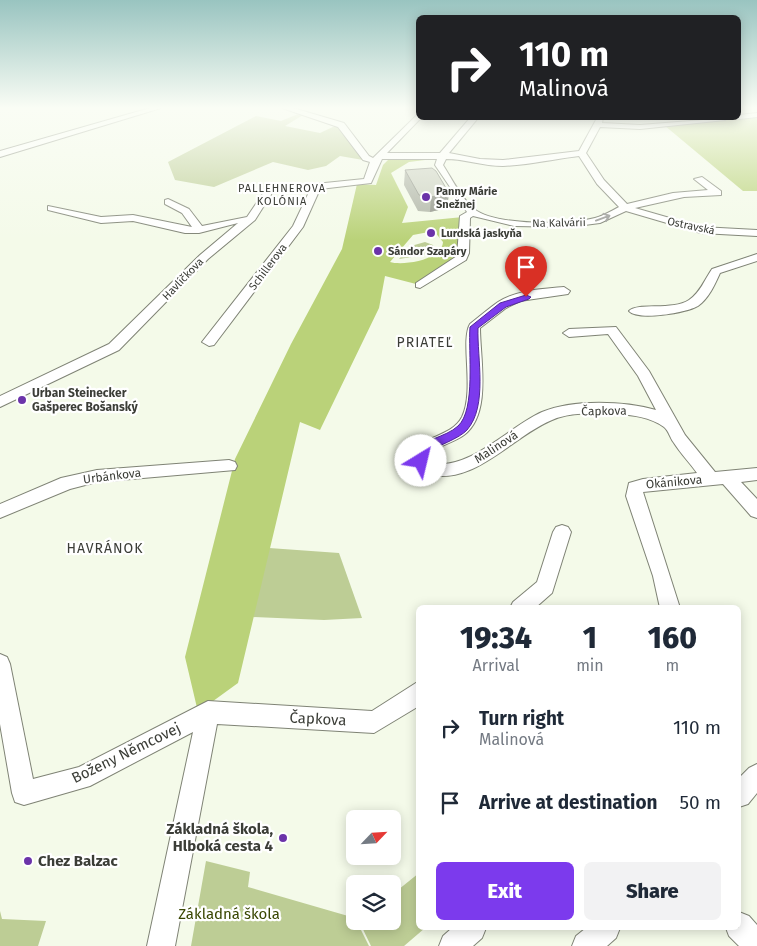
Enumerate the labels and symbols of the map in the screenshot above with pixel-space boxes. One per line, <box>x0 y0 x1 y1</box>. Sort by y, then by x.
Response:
district label: PALLEHNEROVA KOLÓNIA <box>238 182 326 208</box>
place label: Panny Márie Snežnej <box>436 185 497 211</box>
marker: Panny Márie Snežnej <box>420 191 432 203</box>
one-way arrow <box>594 213 610 222</box>
street label: Ostravská <box>666 215 716 237</box>
street label: Na Kalvárii <box>532 216 586 230</box>
marker: Lurdská jaskyňa <box>425 227 437 239</box>
place label: Lurdská jaskyňa <box>441 227 522 240</box>
street label: Schillerova <box>246 241 290 293</box>
marker: Sándor Szapáry <box>372 245 384 257</box>
place label: Sándor Szapáry <box>388 245 467 258</box>
pin <box>505 246 547 297</box>
street label: Havlíčkova <box>160 255 206 303</box>
district label: PRIATEĽ <box>397 334 453 351</box>
place label: Urban Steinecker Gašperec Bošanský <box>32 386 138 414</box>
marker: Urban Steinecker Gašperec Bošanský <box>16 394 28 406</box>
street label: Čapkova <box>581 403 627 418</box>
street label: Malinová <box>472 428 520 466</box>
position arrow <box>394 434 446 486</box>
street label: Urbánkova <box>82 465 142 487</box>
street label: Okánikova <box>645 473 703 491</box>
district label: HAVRÁNOK <box>66 539 144 557</box>
street label: Čapkova <box>289 709 347 729</box>
street label: Boženy Němcovej <box>69 719 183 787</box>
north arrow <box>346 810 401 865</box>
place label: Základná škola, Hlboká cesta 4 <box>166 820 274 855</box>
marker: Základná škola, Hlboká cesta 4 <box>277 832 289 844</box>
place label: Chez Balzac <box>38 852 119 870</box>
marker: Chez Balzac <box>22 855 34 867</box>
park label: Základná škola <box>178 905 280 923</box>

